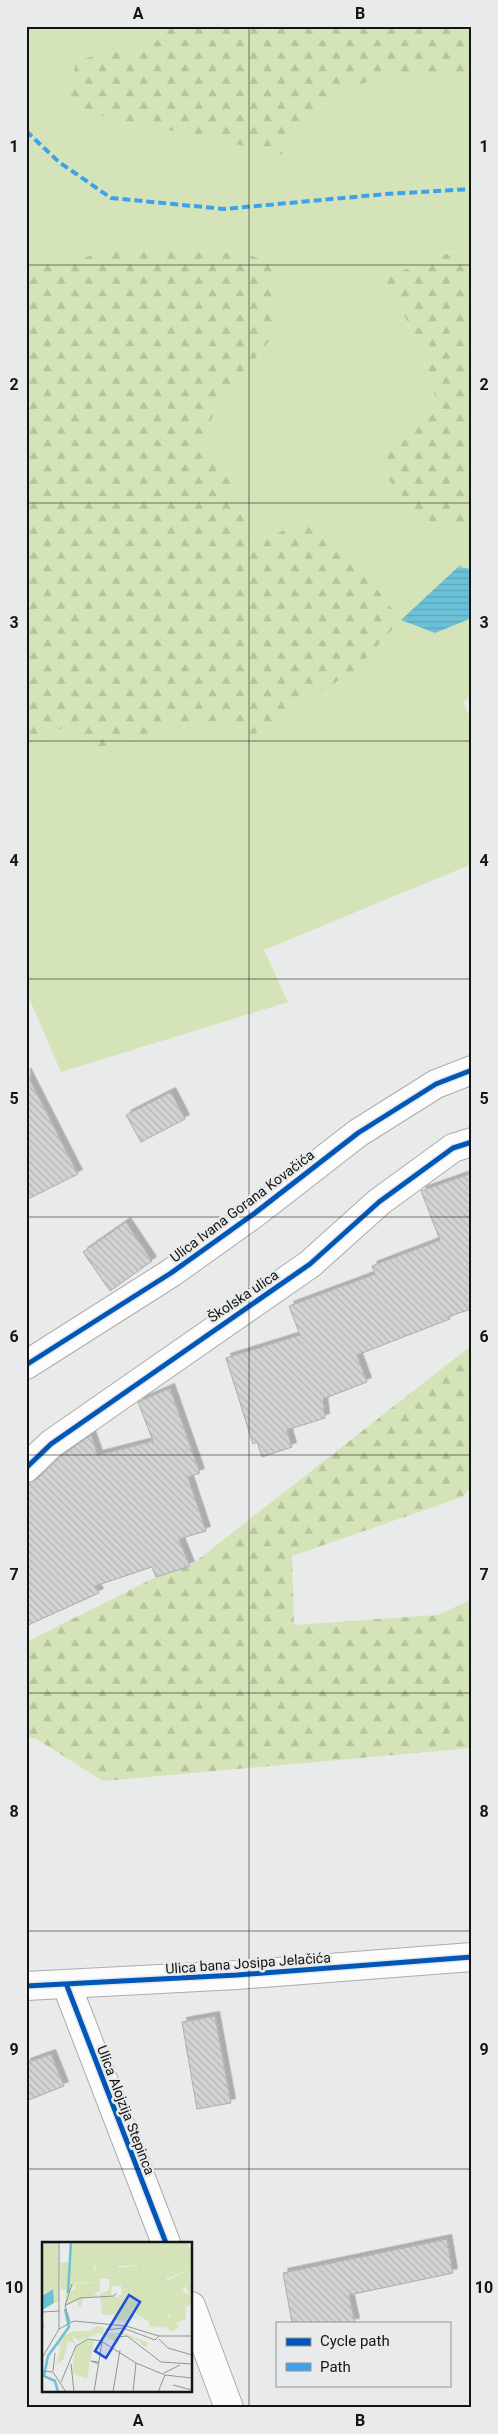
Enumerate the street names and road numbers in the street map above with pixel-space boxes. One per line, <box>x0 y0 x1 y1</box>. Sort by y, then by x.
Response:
street label: Ulica Ivana Gorana Kovačića <box>167 1147 317 1265</box>
street label: Školska ulica <box>204 1266 281 1325</box>
street label: Ulica bana Josipa Jelačića <box>165 1949 331 1977</box>
street label: Ulica Alojzija Stepinca <box>94 2043 158 2177</box>

